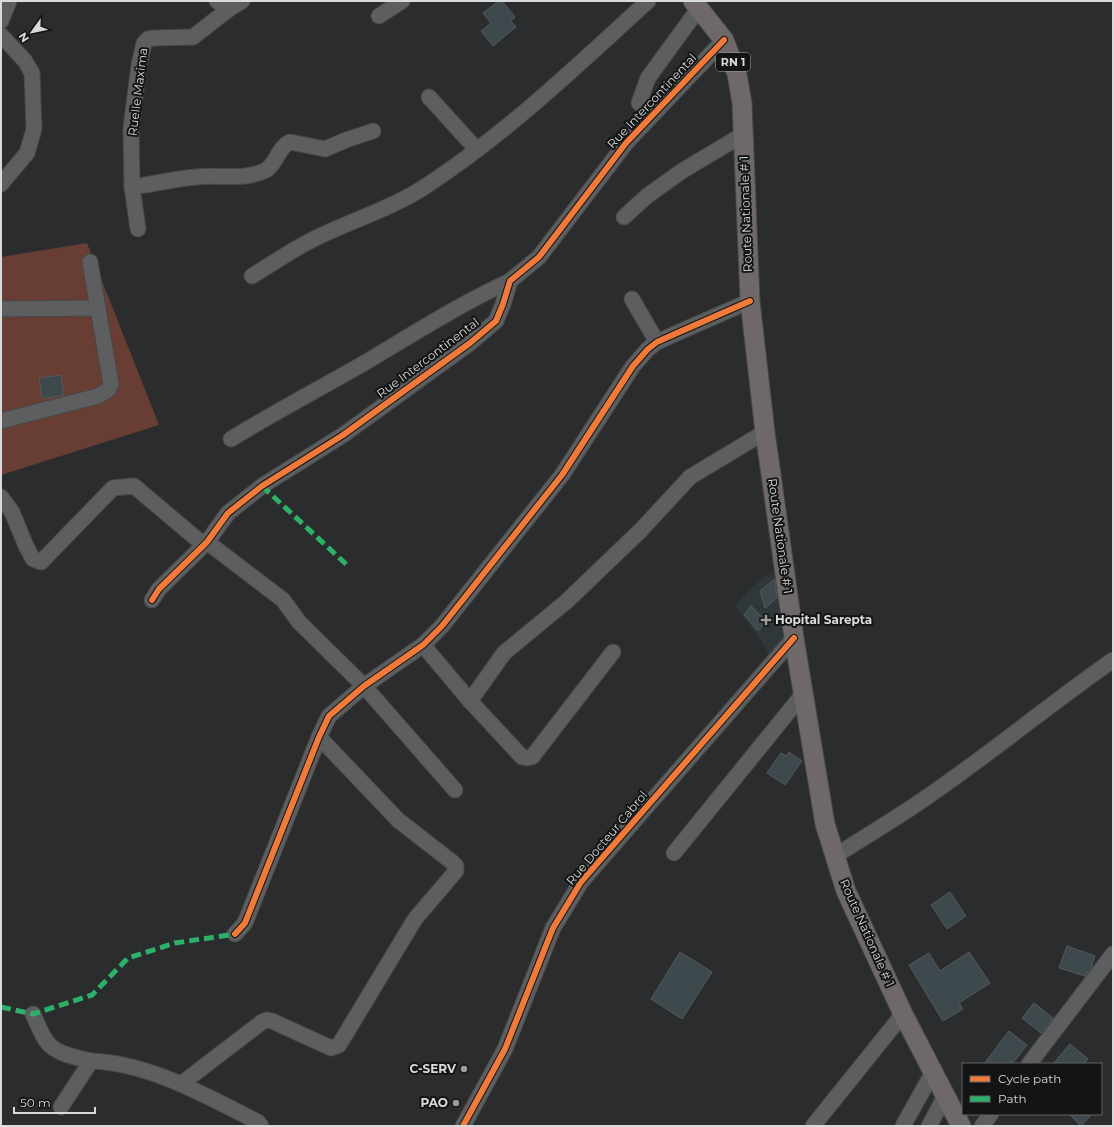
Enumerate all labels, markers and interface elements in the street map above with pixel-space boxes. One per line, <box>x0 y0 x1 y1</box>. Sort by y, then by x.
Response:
north arrow <box>12 12 52 52</box>
text: N <box>15 30 32 45</box>
street label: Ruelle Maxima <box>125 47 150 137</box>
street label: Rue Intercontinental <box>604 50 699 151</box>
road number: RN 1 <box>716 53 750 71</box>
street label: Route Nationale # 1 <box>736 156 755 272</box>
street label: Rue Intercontinental <box>374 314 482 401</box>
street label: Route Nationale # 1 <box>765 477 796 595</box>
place label: Hopital Sarepta <box>775 612 872 627</box>
marker: Hopital Sarepta <box>760 614 772 626</box>
street label: Rue Docteur Cabrol <box>563 788 650 888</box>
street label: Route Nationale # 1 <box>837 877 898 989</box>
place label: C-SERV <box>409 1061 457 1076</box>
legend <box>962 1063 1102 1115</box>
marker: C-SERV <box>459 1064 469 1074</box>
text: Cycle path <box>998 1071 1061 1086</box>
scale bar <box>14 1089 95 1115</box>
text: Path <box>998 1091 1027 1106</box>
text: 50 m <box>20 1095 51 1110</box>
place label: PAO <box>421 1095 448 1110</box>
marker: PAO <box>451 1098 461 1108</box>

